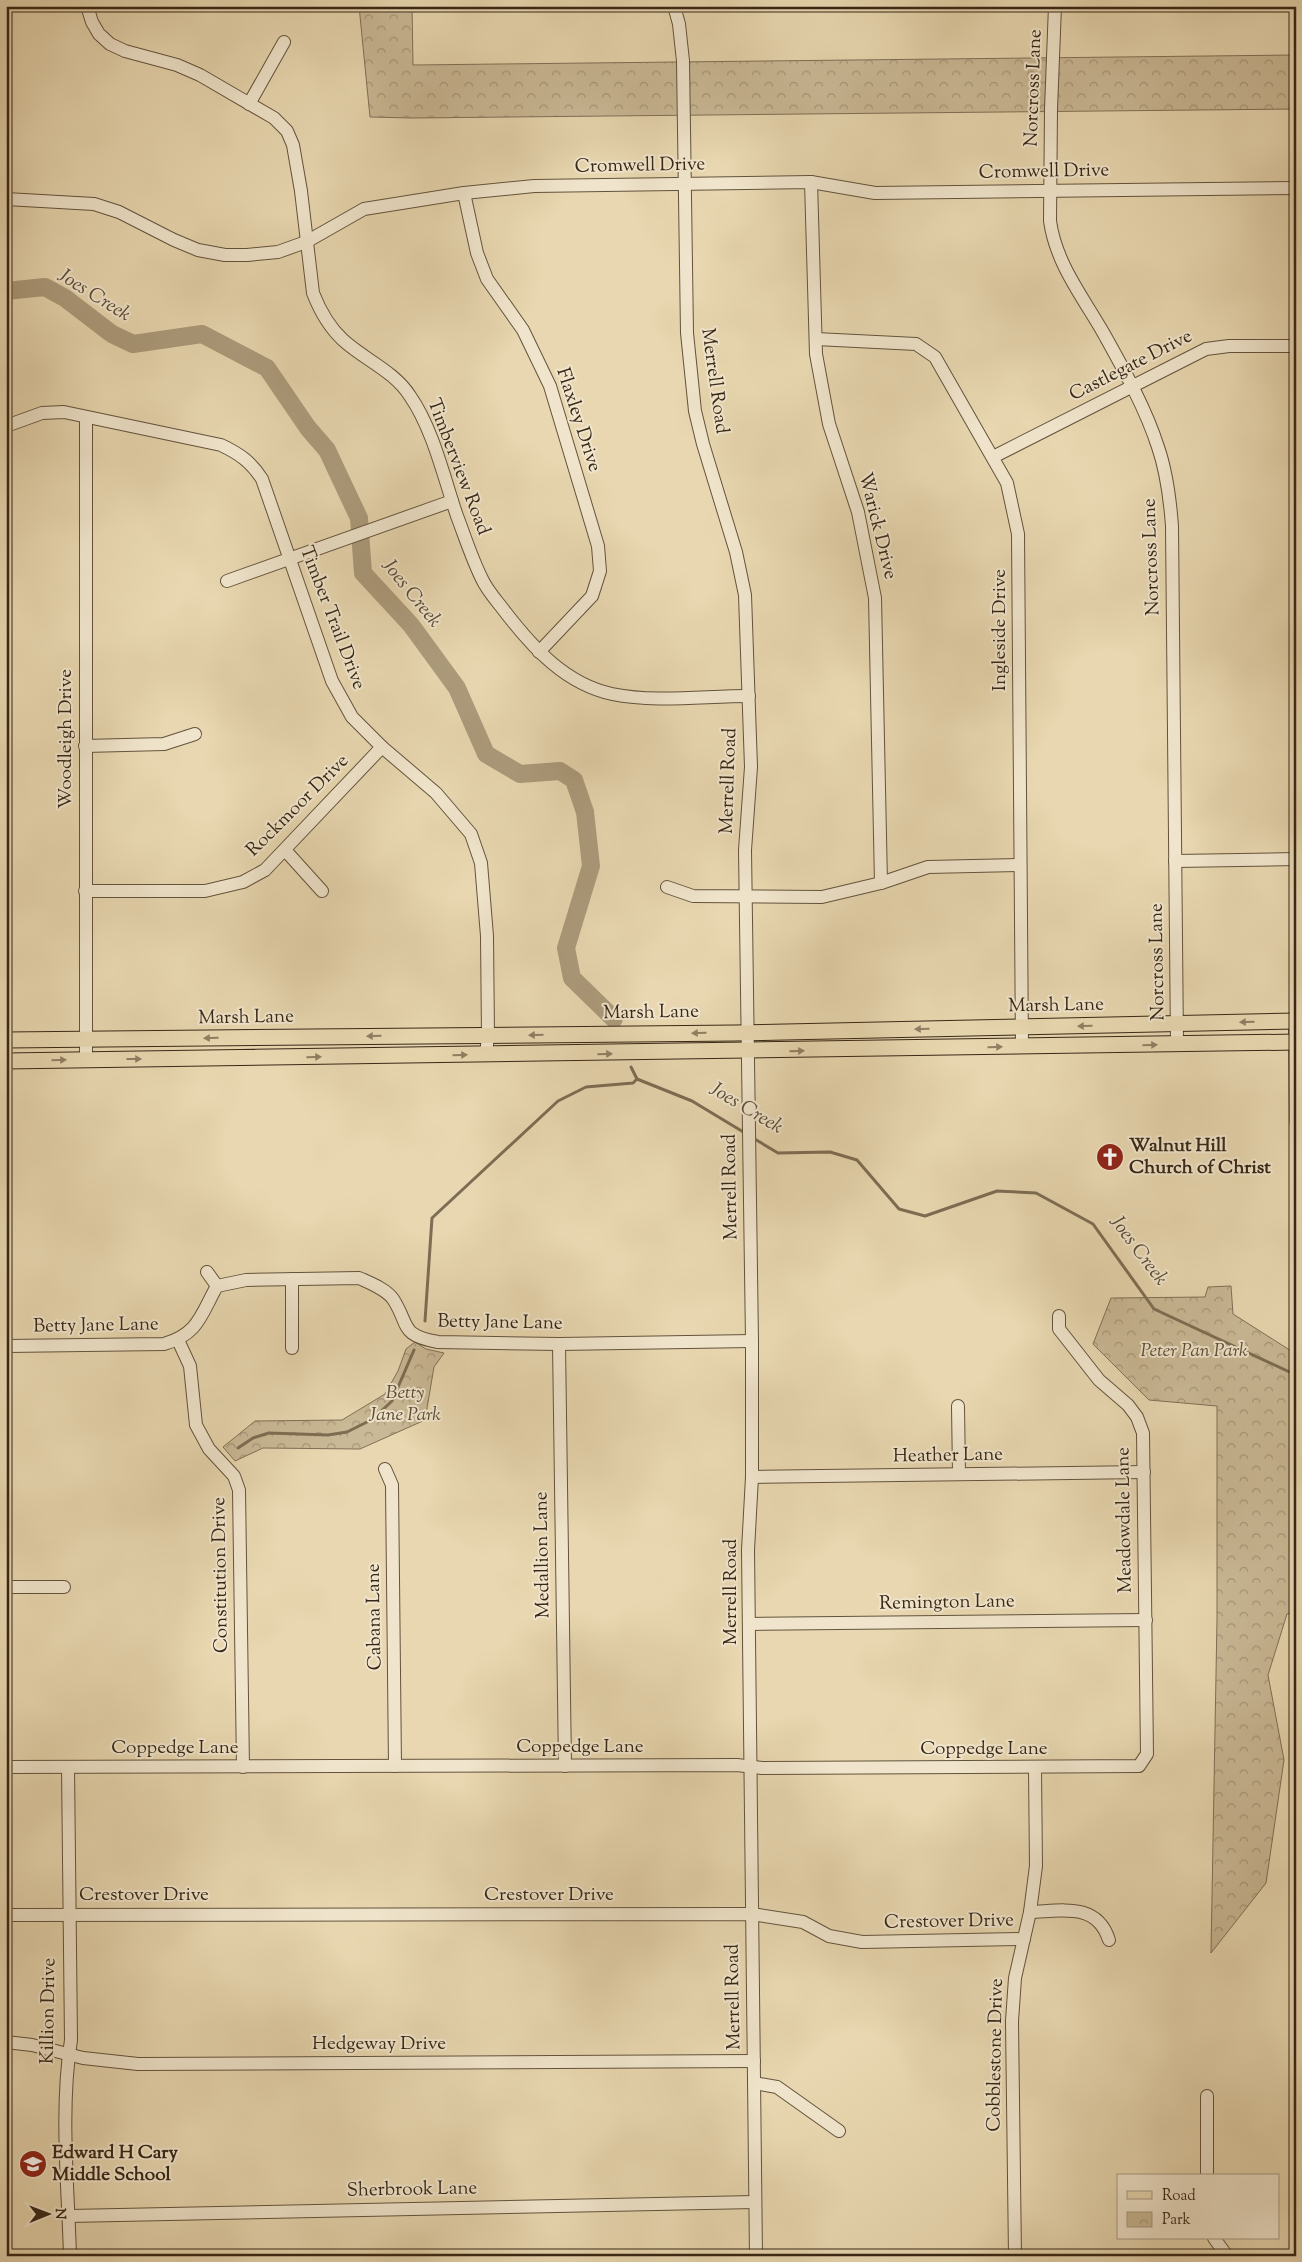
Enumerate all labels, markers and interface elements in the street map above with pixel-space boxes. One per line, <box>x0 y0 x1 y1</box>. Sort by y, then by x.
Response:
street label: Norcross Lane <box>1018 29 1050 147</box>
street label: Cromwell Drive <box>575 151 706 181</box>
street label: Cromwell Drive <box>979 157 1110 187</box>
water label: Joes Creek <box>51 262 136 330</box>
street label: Castlegate Drive <box>1065 323 1197 409</box>
street label: Merrell Road <box>693 326 735 436</box>
street label: Flaxley Drive <box>548 365 608 476</box>
street label: Timberview Road <box>420 395 497 540</box>
street label: Warick Drive <box>851 470 903 583</box>
street label: Norcross Lane <box>1136 498 1168 616</box>
street label: Timber Trail Drive <box>292 542 372 694</box>
water label: Joes Creek <box>374 553 448 635</box>
street label: Ingleside Drive <box>987 569 1014 691</box>
street label: Woodleigh Drive <box>53 669 80 809</box>
street label: Merrell Road <box>714 727 744 835</box>
street label: Rockmoor Drive <box>241 748 356 863</box>
street label: Norcross Lane <box>1143 903 1173 1021</box>
street label: Marsh Lane <box>1008 992 1104 1020</box>
street label: Marsh Lane <box>603 999 699 1027</box>
street label: Marsh Lane <box>198 1004 294 1032</box>
one-way arrow <box>1239 1018 1255 1026</box>
one-way arrow <box>1076 1022 1092 1030</box>
one-way arrow <box>914 1025 930 1033</box>
one-way arrow <box>691 1029 707 1037</box>
one-way arrow <box>528 1031 544 1039</box>
one-way arrow <box>366 1032 382 1040</box>
one-way arrow <box>203 1034 219 1042</box>
one-way arrow <box>1143 1041 1159 1049</box>
one-way arrow <box>987 1043 1003 1051</box>
one-way arrow <box>789 1047 805 1055</box>
one-way arrow <box>597 1050 613 1058</box>
one-way arrow <box>453 1051 469 1059</box>
one-way arrow <box>307 1053 323 1061</box>
one-way arrow <box>127 1055 143 1063</box>
one-way arrow <box>52 1056 68 1064</box>
water label: Joes Creek <box>703 1075 788 1142</box>
street label: Merrell Road <box>717 1133 745 1240</box>
place label: Walnut Hill Church of Christ <box>1129 1133 1271 1182</box>
church icon: Walnut Hill Church of Christ <box>1095 1142 1125 1172</box>
water label: Joes Creek <box>1101 1209 1174 1292</box>
street label: Betty Jane Lane <box>437 1308 563 1338</box>
street label: Betty Jane Lane <box>33 1311 159 1341</box>
park label: Peter Pan Park <box>1140 1338 1248 1365</box>
park label: Betty Jane Park <box>368 1380 441 1429</box>
street label: Heather Lane <box>893 1442 1003 1470</box>
street label: Meadowdale Lane <box>1110 1447 1140 1593</box>
street label: Medallion Lane <box>528 1491 558 1619</box>
street label: Constitution Drive <box>206 1496 236 1653</box>
street label: Merrell Road <box>718 1539 745 1645</box>
street label: Cabana Lane <box>361 1563 389 1671</box>
street label: Remington Lane <box>879 1588 1015 1618</box>
street label: Coppedge Lane <box>516 1734 644 1761</box>
street label: Coppedge Lane <box>111 1735 239 1762</box>
street label: Coppedge Lane <box>920 1736 1048 1763</box>
street label: Crestover Drive <box>79 1882 209 1909</box>
street label: Crestover Drive <box>484 1882 614 1909</box>
street label: Crestover Drive <box>884 1907 1014 1937</box>
street label: Merrell Road <box>720 1943 748 2050</box>
street label: Killion Drive <box>35 1957 63 2064</box>
street label: Cobblestone Drive <box>981 1978 1011 2132</box>
street label: Hedgeway Drive <box>312 2031 446 2058</box>
place label: Edward H Cary Middle School <box>52 2140 178 2189</box>
school or university icon: Edward H Cary Middle School <box>18 2149 48 2179</box>
legend <box>1117 2174 1280 2240</box>
street label: Sherbrook Lane <box>346 2175 478 2205</box>
text: Road <box>1162 2186 1196 2207</box>
north arrow <box>22 2190 72 2240</box>
text: N <box>49 2208 69 2220</box>
text: Park <box>1162 2210 1191 2231</box>

